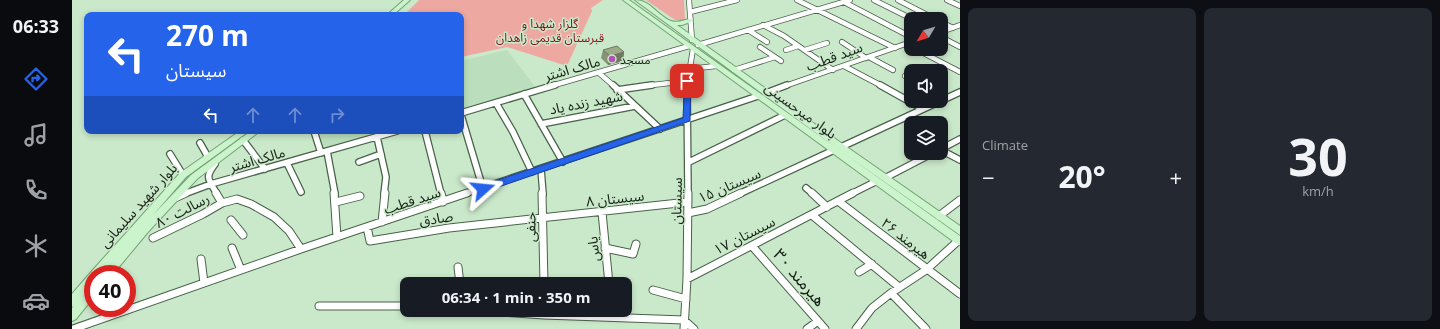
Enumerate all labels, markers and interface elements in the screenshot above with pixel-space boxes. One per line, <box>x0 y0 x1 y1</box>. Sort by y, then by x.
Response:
north arrow <box>904 12 948 56</box>
map controls <box>904 12 948 160</box>
text: 06:33 <box>13 14 59 38</box>
park label: گلزار شهدا و قبرستان قدیمی زاهدان <box>496 15 604 46</box>
text: 270 m <box>166 16 249 54</box>
icon: left <box>100 28 152 80</box>
street label: سید قطب <box>803 37 865 75</box>
street label: مالک اشتر <box>541 51 602 85</box>
place label: مسجد <box>620 51 651 68</box>
marker: مسجد <box>607 54 617 64</box>
text: سیستان <box>166 58 226 82</box>
pin <box>670 64 704 98</box>
button: sound <box>904 64 948 108</box>
icon: directions <box>22 65 50 93</box>
icon: arrive <box>676 70 698 92</box>
street label: بلوار میرحسینی <box>761 77 841 143</box>
street label: شهید زنده یاد <box>548 86 624 118</box>
icon: left <box>200 104 222 126</box>
icon: ahead <box>242 104 264 126</box>
icon: ahead <box>284 104 306 126</box>
icon: right <box>326 104 348 126</box>
button: layers <box>904 116 948 160</box>
text: 30 <box>1288 120 1348 191</box>
icon: music <box>22 121 50 149</box>
text: Climate <box>982 136 1028 154</box>
street label: مالک اشتر <box>226 142 287 176</box>
text: 20° <box>1058 156 1106 197</box>
street label: بلوار شهید سلیمانی <box>95 158 181 251</box>
text: − <box>982 162 995 192</box>
text: + <box>1169 162 1182 192</box>
street label: سیستان ۱۵ <box>695 163 763 207</box>
position arrow <box>462 168 504 210</box>
icon: phone <box>22 176 50 204</box>
street label: سیستان <box>666 177 686 225</box>
street label: سید قطب <box>381 182 443 218</box>
text: km/h <box>1302 182 1334 200</box>
street label: سیستان ۸ <box>585 185 645 211</box>
street label: رسالت ۸۰ <box>152 188 212 232</box>
street label: صادق <box>418 206 455 230</box>
street label: سیستان ۱۷ <box>710 211 778 259</box>
street label: حنفی <box>520 212 540 242</box>
street label: هیرمند ۲۶ <box>877 213 935 263</box>
icon: climate <box>22 232 50 260</box>
street label: یاس <box>582 235 604 263</box>
street label: هیرمند ۳۰ <box>768 243 832 311</box>
speed limit sign: 40 <box>84 265 136 317</box>
icon: car <box>22 287 50 315</box>
text: 06:34 · 1 min · 350 m <box>442 287 590 307</box>

